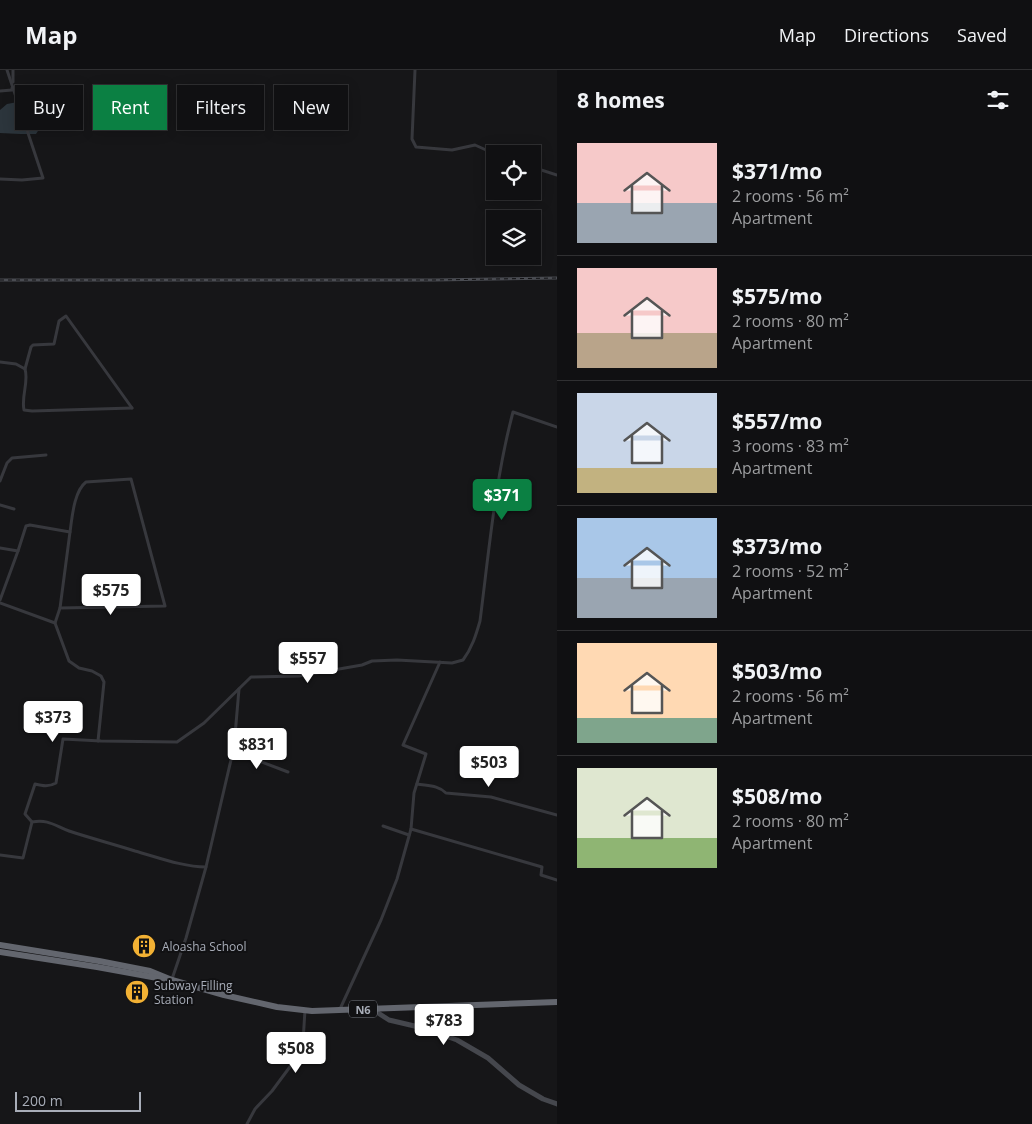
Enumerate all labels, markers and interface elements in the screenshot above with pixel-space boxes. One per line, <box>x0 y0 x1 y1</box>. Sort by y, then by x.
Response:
text: Map <box>25 18 77 51</box>
text: Map <box>779 23 816 47</box>
text: Directions <box>844 23 929 47</box>
text: Saved <box>957 23 1007 47</box>
chip: Buy <box>15 85 83 130</box>
chip: Rent <box>93 85 167 130</box>
chip: Filters <box>177 85 264 130</box>
chip: New <box>274 85 348 130</box>
text: 8 homes <box>577 86 665 114</box>
icon: filters <box>984 86 1012 114</box>
map controls <box>486 145 541 265</box>
button: locate <box>486 145 541 200</box>
text: $371/mo <box>732 157 822 185</box>
icon: home <box>617 163 677 223</box>
text: 2 rooms · 56 m² <box>732 185 849 207</box>
text: Apartment <box>732 207 812 229</box>
button: layers <box>486 210 541 265</box>
text: $575/mo <box>732 282 822 310</box>
icon: home <box>617 288 677 348</box>
text: 2 rooms · 80 m² <box>732 310 849 332</box>
text: Apartment <box>732 332 812 354</box>
text: $557/mo <box>732 407 822 435</box>
icon: home <box>617 413 677 473</box>
text: 3 rooms · 83 m² <box>732 435 849 457</box>
text: Apartment <box>732 457 812 479</box>
pin: $371 <box>472 478 532 521</box>
text: $371 <box>484 484 520 506</box>
text: $373/mo <box>732 532 822 560</box>
icon: home <box>617 538 677 598</box>
text: 2 rooms · 52 m² <box>732 560 849 582</box>
pin: $575 <box>81 574 141 616</box>
text: $575 <box>93 579 129 601</box>
text: Apartment <box>732 582 812 604</box>
pin: $557 <box>278 642 338 684</box>
text: $557 <box>290 647 326 669</box>
text: $503/mo <box>732 657 822 685</box>
icon: home <box>617 663 677 723</box>
text: 2 rooms · 56 m² <box>732 685 849 707</box>
pin: $373 <box>23 700 83 743</box>
text: $373 <box>35 706 71 728</box>
text: Apartment <box>732 707 812 729</box>
pin: $831 <box>227 728 287 770</box>
text: $831 <box>239 733 275 755</box>
pin: $503 <box>459 746 519 788</box>
text: $503 <box>471 751 507 773</box>
text: $508/mo <box>732 782 822 810</box>
icon: home <box>617 788 677 848</box>
text: 2 rooms · 80 m² <box>732 810 849 832</box>
text: Apartment <box>732 832 812 854</box>
building icon: Aloasha School <box>131 933 157 959</box>
place label: Aloasha School <box>162 938 247 955</box>
place label: Subway Filling Station <box>154 977 233 1008</box>
building icon: Subway Filling Station <box>124 979 150 1005</box>
road number: N6 <box>349 1001 377 1018</box>
pin: $783 <box>414 1004 474 1046</box>
text: $783 <box>426 1009 462 1031</box>
pin: $508 <box>266 1032 326 1074</box>
text: $508 <box>278 1037 314 1059</box>
scale bar <box>15 1089 141 1112</box>
text: 200 m <box>22 1091 63 1110</box>

